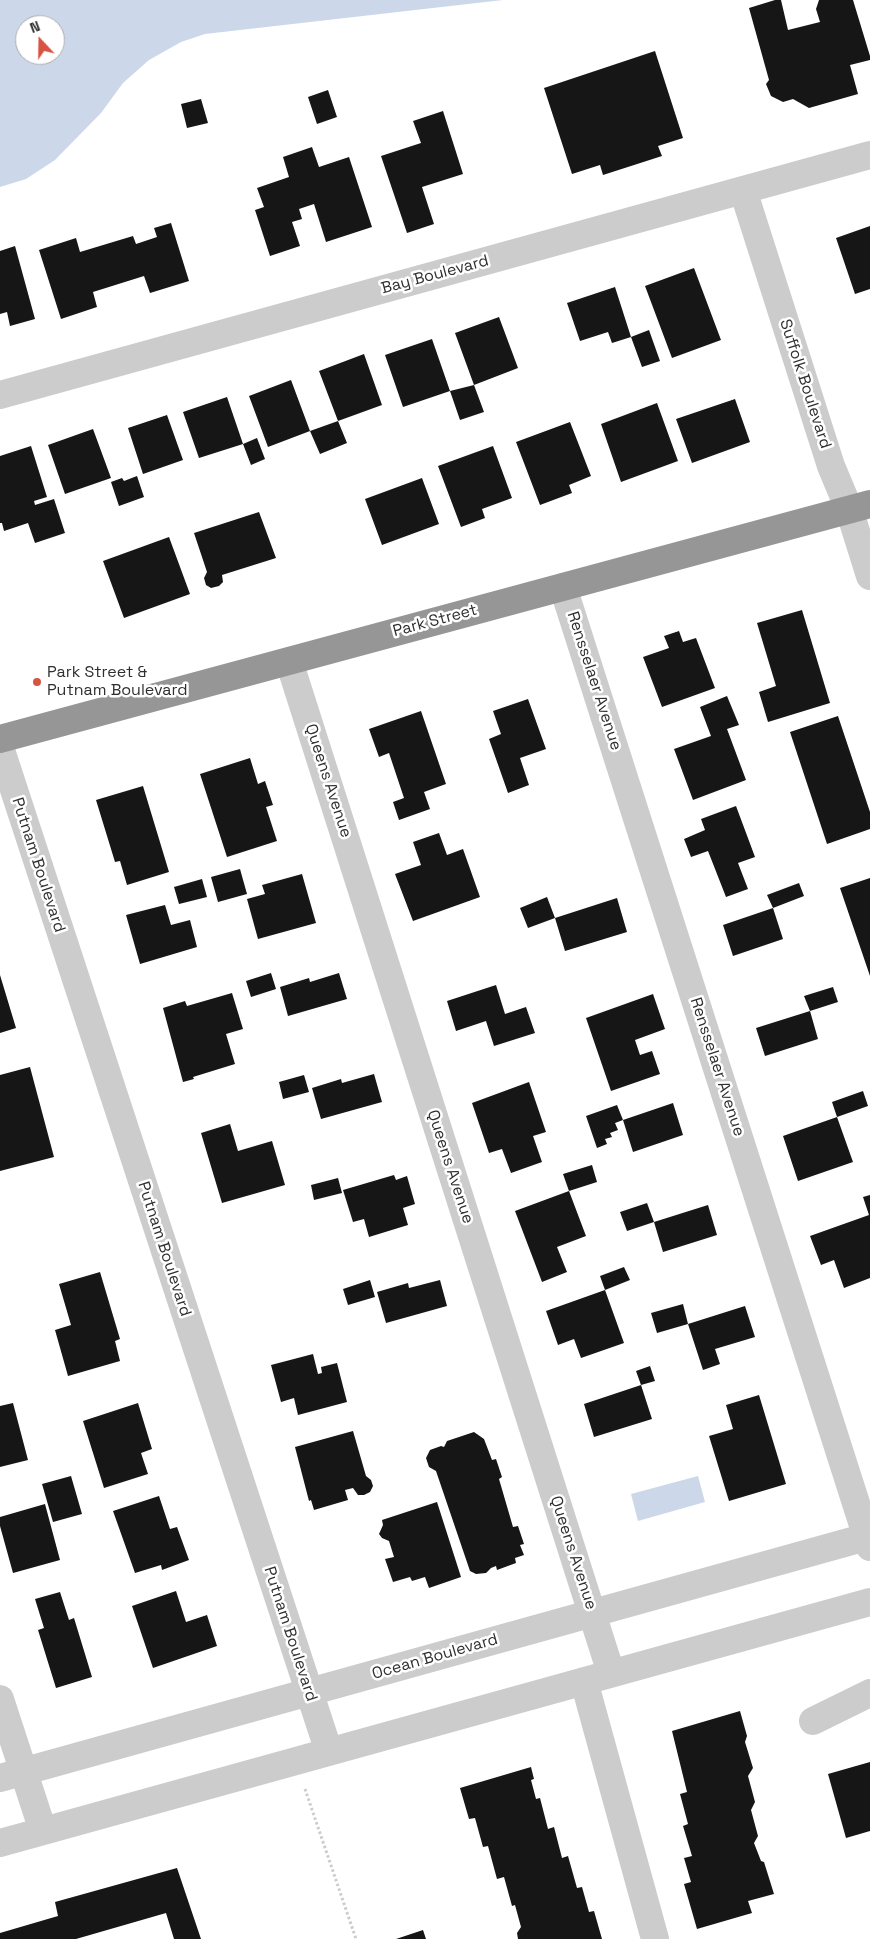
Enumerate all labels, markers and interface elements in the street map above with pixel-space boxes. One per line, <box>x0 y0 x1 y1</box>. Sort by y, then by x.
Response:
north arrow <box>15 15 65 65</box>
text: N <box>27 17 43 37</box>
street label: Bay Boulevard <box>379 251 491 299</box>
street label: Suffolk Boulevard <box>775 317 835 451</box>
street label: Park Street <box>391 601 479 641</box>
street label: Rensselaer Avenue <box>563 609 625 753</box>
place label: Park Street & Putnam Boulevard <box>47 663 188 701</box>
marker: Park Street & Putnam Boulevard <box>31 676 43 688</box>
street label: Queens Avenue <box>301 722 355 840</box>
street label: Putnam Boulevard <box>7 795 69 935</box>
street label: Rensselaer Avenue <box>686 995 748 1139</box>
street label: Queens Avenue <box>423 1108 477 1226</box>
street label: Putnam Boulevard <box>133 1179 195 1319</box>
street label: Queens Avenue <box>546 1494 600 1612</box>
street label: Putnam Boulevard <box>259 1564 321 1704</box>
street label: Ocean Boulevard <box>370 1630 500 1684</box>

